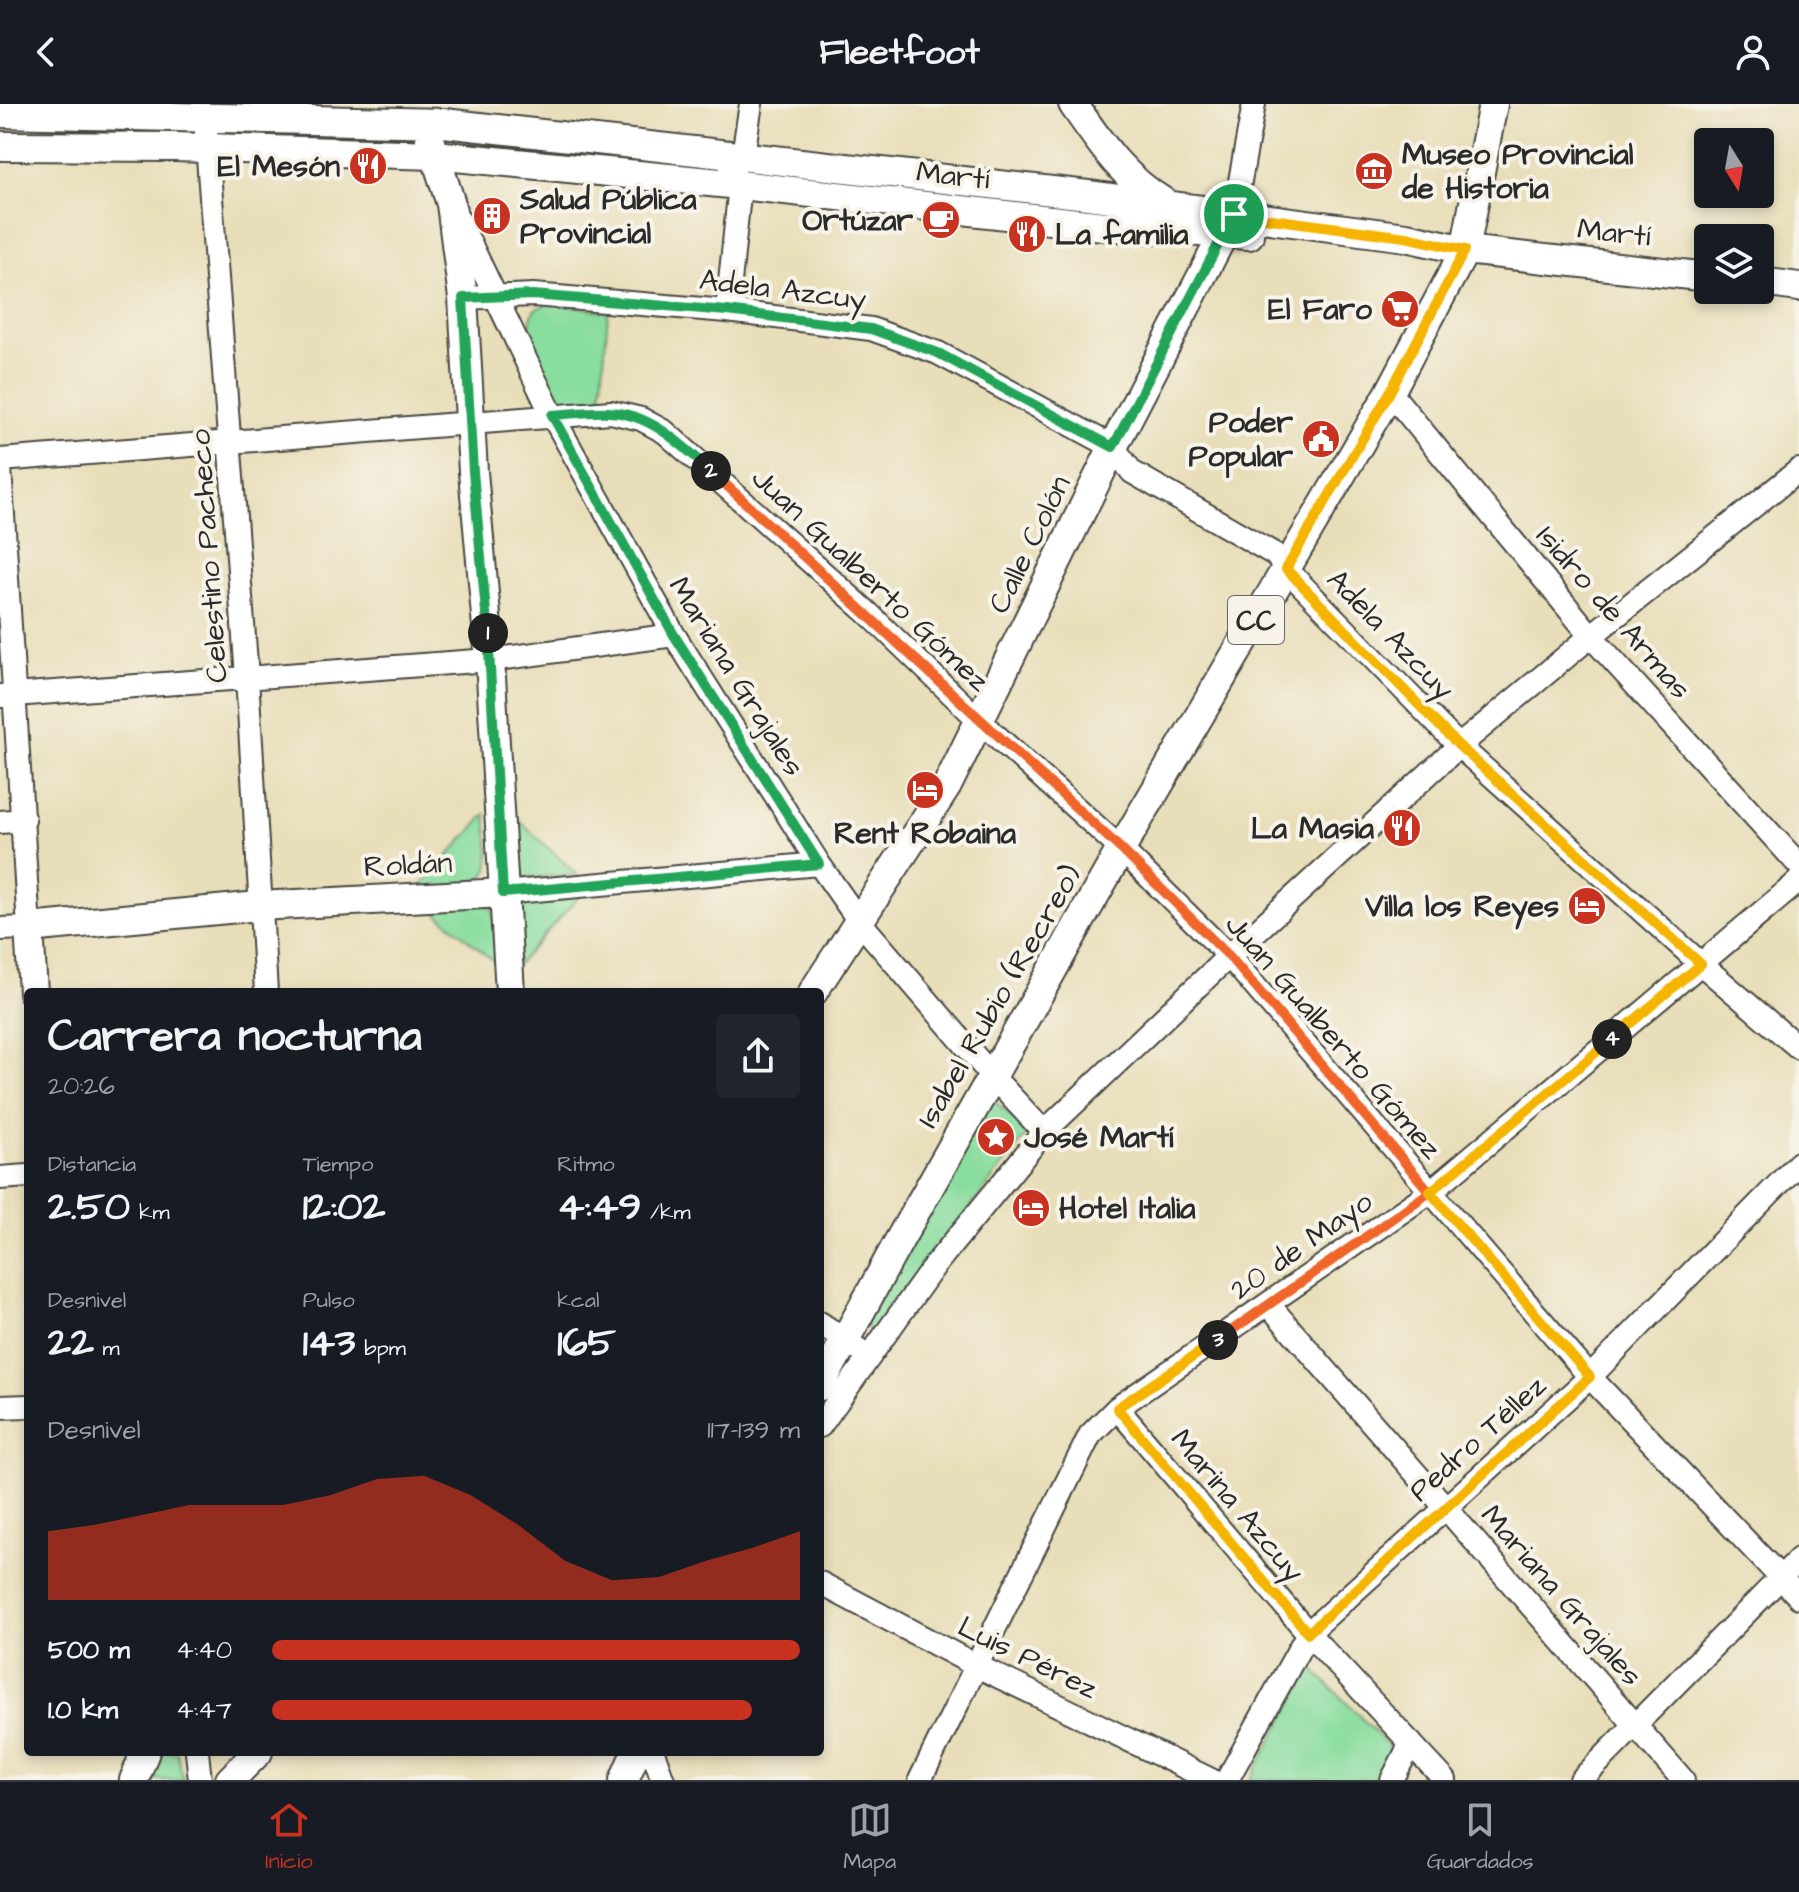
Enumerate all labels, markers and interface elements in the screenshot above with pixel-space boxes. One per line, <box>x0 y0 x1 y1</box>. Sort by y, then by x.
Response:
text: Fleetfoot <box>819 27 980 78</box>
icon: back <box>24 30 68 74</box>
icon: person <box>1731 30 1775 74</box>
north arrow <box>1694 128 1774 208</box>
map controls <box>1694 128 1774 304</box>
place label: Museo Provincial de Historia <box>1401 134 1634 210</box>
restaurant icon: El Mesón <box>347 145 389 187</box>
place label: El Mesón <box>218 146 340 188</box>
museum icon: Museo Provincial de Historia <box>1353 150 1395 192</box>
street label: Martí <box>914 151 992 201</box>
place label: Salud Pública Provincial <box>519 179 697 255</box>
pin <box>1200 180 1268 248</box>
icon: arrive <box>1212 192 1256 236</box>
building icon: Salud Pública Provincial <box>471 195 513 237</box>
cafe icon: Ortúzar <box>920 199 962 241</box>
place label: Ortúzar <box>802 200 913 242</box>
street label: Martí <box>1575 208 1653 258</box>
restaurant icon: La familia <box>1006 213 1048 255</box>
place label: La familia <box>1055 214 1189 256</box>
button: layers <box>1694 224 1774 304</box>
street label: Adela Azcuy <box>697 259 869 322</box>
supermarket icon: El Faro <box>1379 288 1421 330</box>
place label: El Faro <box>1268 289 1372 331</box>
place label: Poder Popular <box>1189 402 1293 479</box>
public building icon: Poder Popular <box>1300 418 1342 460</box>
street label: Celestino Pacheco <box>179 427 239 684</box>
pin: 2 <box>691 451 731 491</box>
text: 2 <box>705 455 717 486</box>
street label: Juan Gualberto Gómez <box>742 458 999 702</box>
street label: Calle Colón <box>978 468 1081 621</box>
street label: Isidro de Armas <box>1526 517 1701 709</box>
street label: Adela Azcuy <box>1316 560 1464 710</box>
street label: Mariana Grajales <box>658 569 814 784</box>
road number: CC <box>1228 596 1284 644</box>
pin: 1 <box>468 613 508 653</box>
text: 1 <box>487 617 489 648</box>
hotel icon: Rent Robaina <box>904 769 946 811</box>
restaurant icon: La Masia <box>1381 807 1423 849</box>
place label: La Masia <box>1251 808 1375 850</box>
place label: Rent Robaina <box>834 813 1017 855</box>
street label: Roldán <box>363 842 453 888</box>
street label: Isabel Rubio (Recreo) <box>907 857 1092 1136</box>
hotel icon: Villa los Reyes <box>1566 885 1608 927</box>
place label: Villa los Reyes <box>1364 886 1559 930</box>
street label: Juan Gualberto Gómez <box>1215 905 1452 1168</box>
text: Carrera nocturna <box>48 1007 422 1068</box>
button: share <box>716 1014 800 1098</box>
pin: 4 <box>1592 1019 1632 1059</box>
text: 4 <box>1605 1023 1619 1054</box>
text: 20:26 <box>48 1068 115 1104</box>
place icon: José Martí <box>975 1116 1017 1158</box>
place label: José Martí <box>1023 1117 1174 1159</box>
text: Distancia <box>48 1149 136 1180</box>
text: Tiempo <box>303 1149 373 1180</box>
text: Ritmo <box>557 1149 615 1180</box>
text: 2.50 <box>48 1180 130 1235</box>
text: 12:02 <box>303 1180 385 1235</box>
text: 4:49 <box>557 1180 641 1235</box>
street label: 20 de Mayo <box>1222 1181 1382 1311</box>
hotel icon: Hotel Italia <box>1010 1187 1052 1229</box>
place label: Hotel Italia <box>1059 1188 1196 1230</box>
text: km <box>130 1197 170 1228</box>
text: /km <box>641 1197 691 1228</box>
text: Desnivel <box>48 1285 126 1316</box>
text: Pulso <box>303 1285 355 1316</box>
text: kcal <box>557 1285 599 1316</box>
text: 22 <box>48 1316 94 1371</box>
text: 143 <box>303 1316 355 1371</box>
text: 165 <box>557 1316 616 1371</box>
pin: 3 <box>1198 1320 1238 1360</box>
text: 3 <box>1212 1324 1224 1355</box>
text: m <box>94 1333 120 1364</box>
text: bpm <box>355 1333 406 1364</box>
street label: Pedro Téllez <box>1400 1366 1556 1512</box>
text: Desnivel <box>48 1412 141 1448</box>
text: 117–139 m <box>707 1412 800 1448</box>
street label: Marina Azcuy <box>1160 1420 1314 1592</box>
street label: Mariana Grajales <box>1471 1496 1652 1695</box>
street label: Luis Pérez <box>951 1606 1105 1710</box>
text: 500 m <box>48 1632 130 1668</box>
text: 4:40 <box>176 1632 232 1668</box>
text: 1.0 km <box>48 1692 118 1728</box>
text: 4:47 <box>176 1692 232 1728</box>
tab: Inicio <box>265 1798 313 1877</box>
tab: Mapa <box>843 1798 896 1877</box>
tab: Guardados <box>1427 1798 1534 1877</box>

